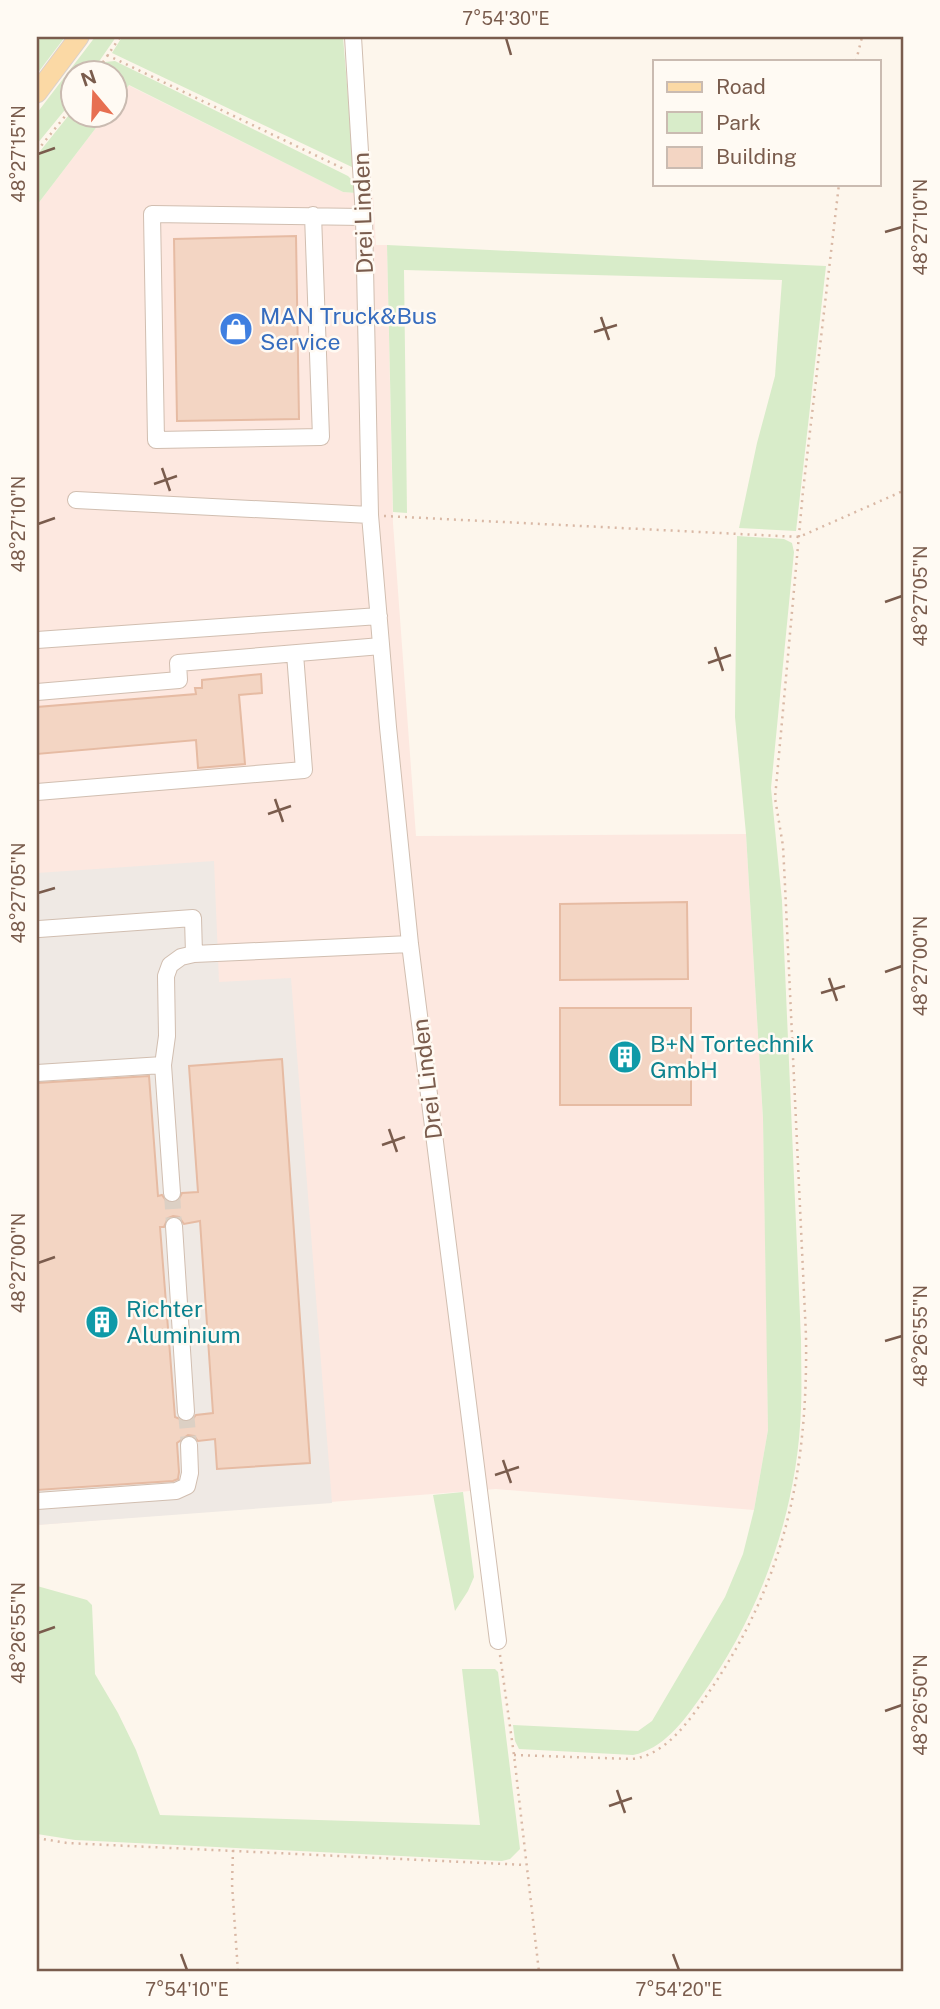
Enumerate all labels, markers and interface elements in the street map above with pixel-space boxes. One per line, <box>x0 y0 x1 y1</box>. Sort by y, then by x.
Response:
text: 7°54'30"E <box>462 8 550 29</box>
north arrow <box>60 60 130 130</box>
legend <box>653 60 880 186</box>
text: N <box>78 65 99 91</box>
text: Road <box>716 74 766 99</box>
text: 48°27'15"N <box>8 105 29 203</box>
text: Park <box>716 110 761 135</box>
text: Building <box>716 144 797 169</box>
street label: Drei Linden <box>347 152 378 274</box>
text: 48°27'10"N <box>910 179 931 275</box>
place label: MAN Truck&Bus Service <box>260 302 437 355</box>
shop icon: MAN Truck&Bus Service <box>217 310 255 348</box>
text: 48°27'10"N <box>8 476 29 572</box>
text: 48°27'05"N <box>910 545 931 647</box>
text: 48°27'05"N <box>8 842 29 944</box>
text: 48°27'00"N <box>910 916 931 1016</box>
street label: Drei Linden <box>406 1017 447 1141</box>
place label: B+N Tortechnik GmbH <box>650 1030 814 1083</box>
building icon: B+N Tortechnik GmbH <box>606 1038 644 1076</box>
text: 48°27'00"N <box>8 1213 29 1313</box>
text: 48°26'55"N <box>910 1285 931 1387</box>
place label: Richter Aluminium <box>126 1295 241 1348</box>
building icon: Richter Aluminium <box>83 1303 121 1341</box>
text: 48°26'55"N <box>8 1582 29 1684</box>
text: 48°26'50"N <box>910 1654 931 1756</box>
text: 7°54'10"E <box>145 1979 229 2000</box>
text: 7°54'20"E <box>635 1979 723 2000</box>

